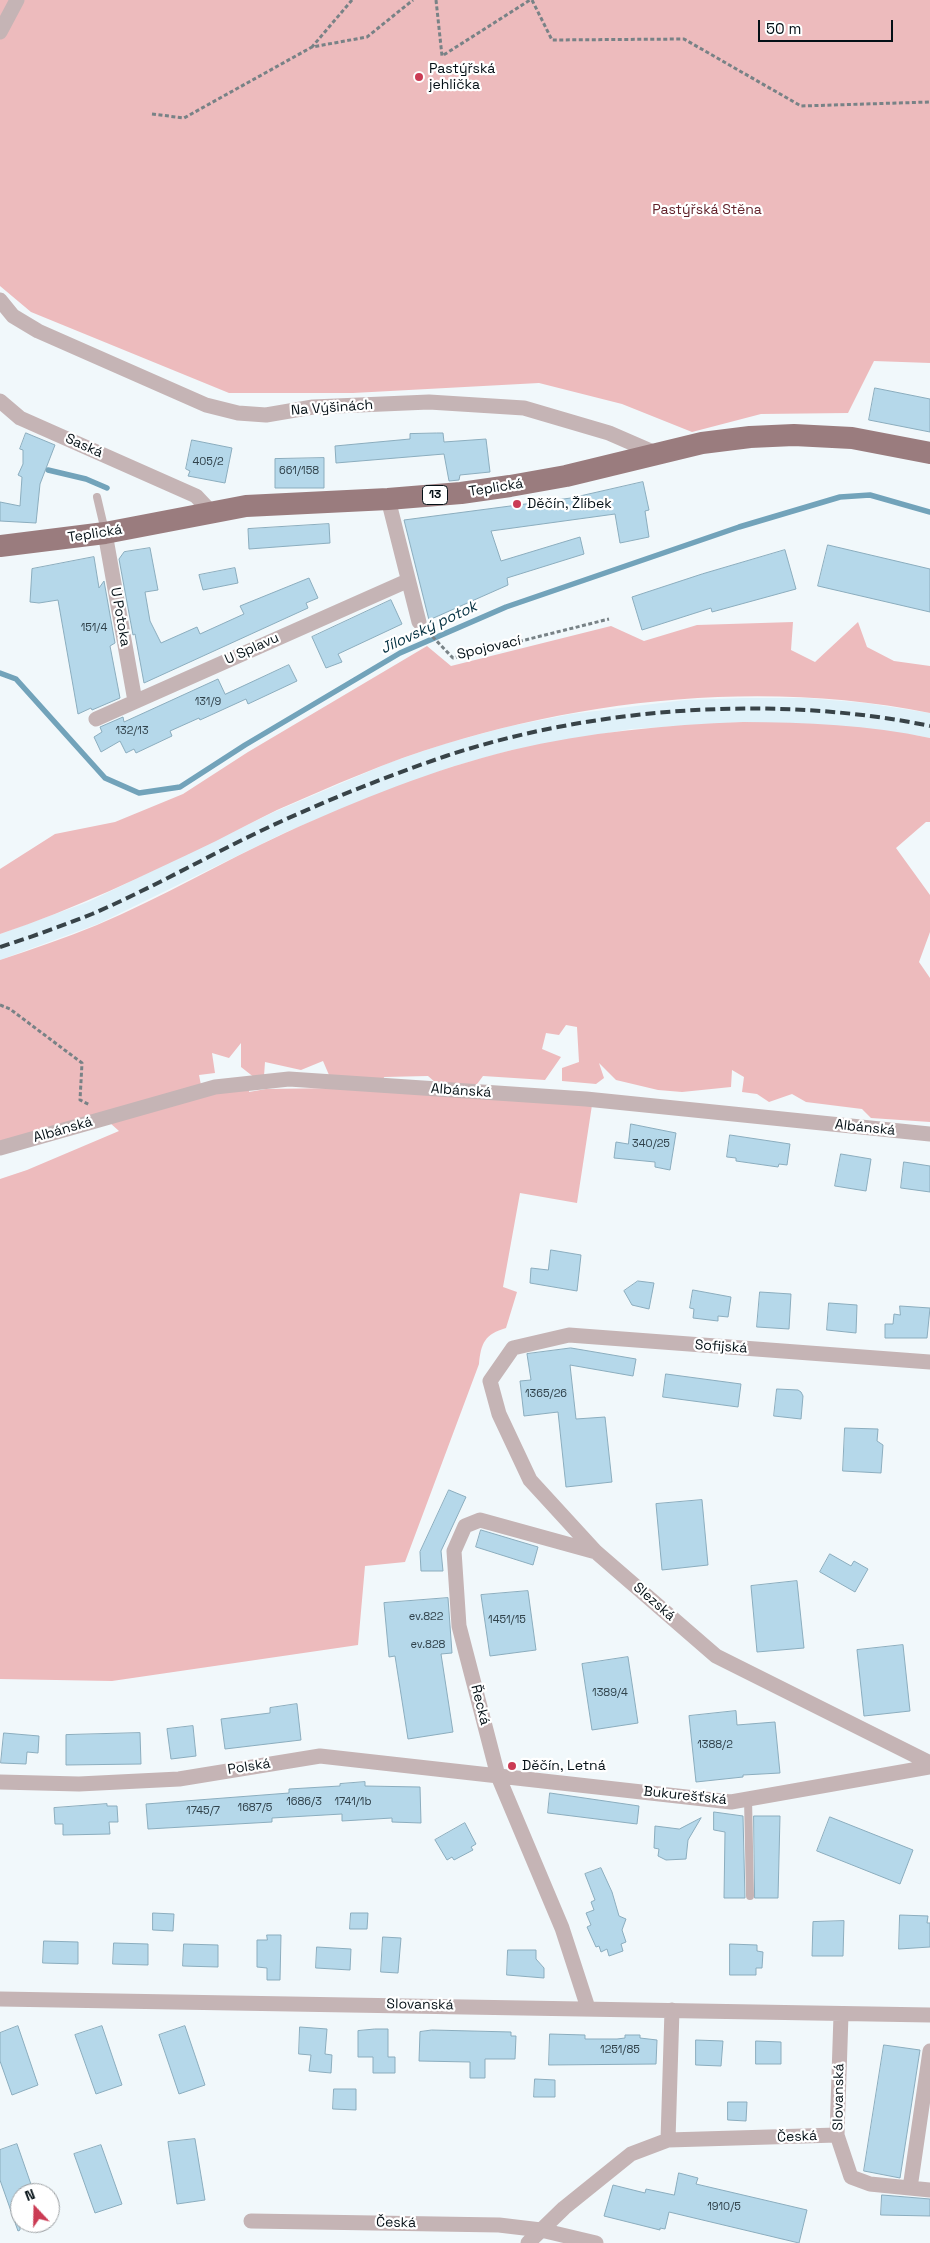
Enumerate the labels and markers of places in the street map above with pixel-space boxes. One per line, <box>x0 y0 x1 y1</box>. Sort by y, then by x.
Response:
place label: Pastýřská jehlička <box>429 61 495 94</box>
marker: Pastýřská jehlička <box>413 71 425 83</box>
place label: Děčín, Žlíbek <box>527 496 612 512</box>
marker: Děčín, Žlíbek <box>511 498 523 510</box>
place label: Děčín, Letná <box>522 1758 606 1774</box>
marker: Děčín, Letná <box>506 1760 518 1772</box>

